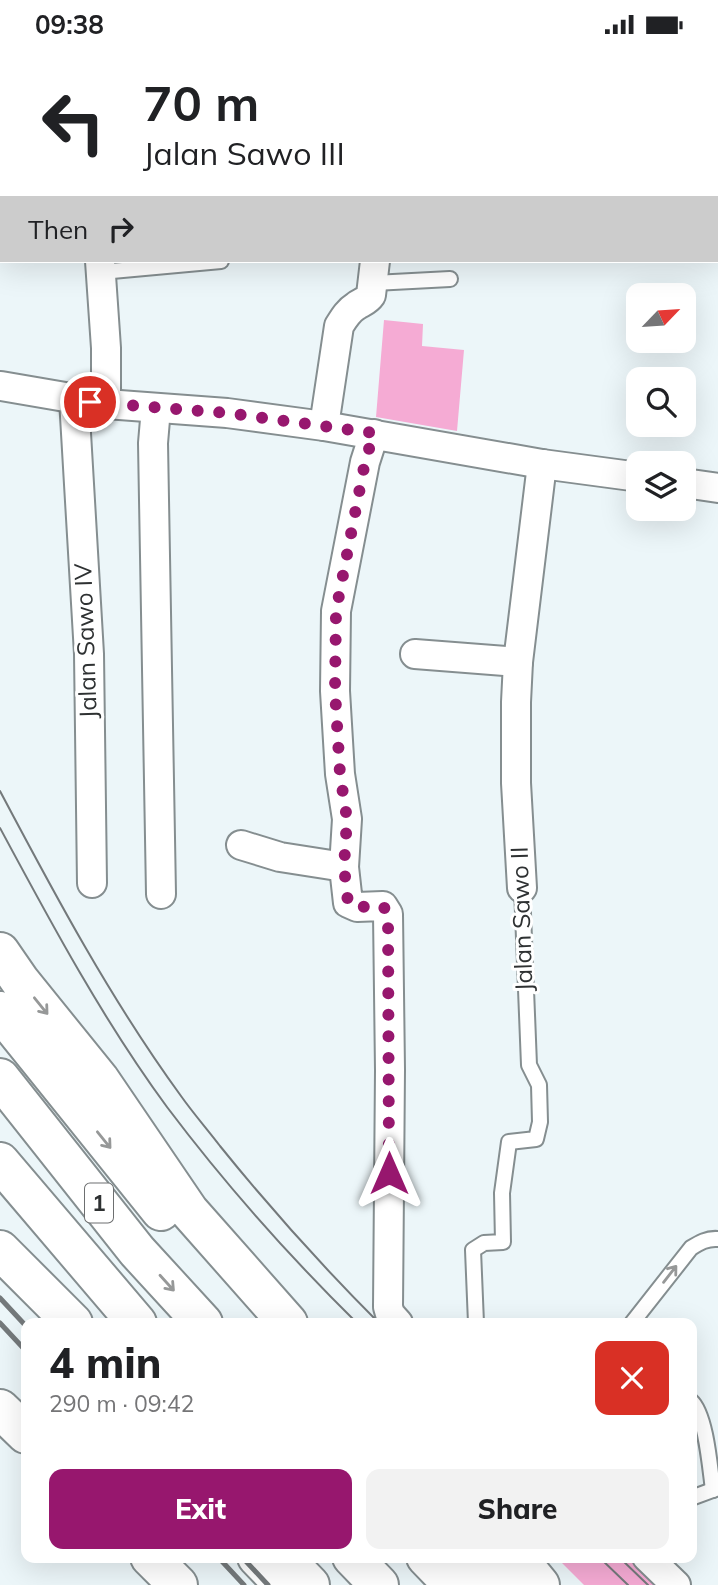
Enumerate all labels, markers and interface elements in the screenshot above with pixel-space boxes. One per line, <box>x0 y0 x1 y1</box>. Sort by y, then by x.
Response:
text: 09:38 <box>35 8 104 41</box>
text: 70 m <box>143 72 259 133</box>
icon: left <box>28 77 119 168</box>
text: Jalan Sawo III <box>143 133 345 173</box>
icon: right <box>102 210 140 248</box>
text: Then <box>28 213 88 246</box>
north arrow <box>626 283 696 353</box>
map controls <box>626 283 696 521</box>
button: search <box>626 367 696 437</box>
pin <box>60 372 120 432</box>
icon: arrive <box>71 383 109 421</box>
button: layers <box>626 451 696 521</box>
street label: Jalan Sawo IV <box>67 563 103 719</box>
street label: Jalan Sawo II <box>503 846 539 992</box>
one-way arrow <box>33 997 48 1015</box>
one-way arrow <box>97 1131 112 1149</box>
position arrow <box>352 1136 426 1210</box>
road number: 1 <box>85 1183 113 1223</box>
one-way arrow <box>663 1265 678 1284</box>
one-way arrow <box>158 1274 175 1291</box>
text: 4 min <box>49 1336 162 1389</box>
button: close <box>595 1341 669 1415</box>
text: 290 m · 09:42 <box>49 1389 194 1418</box>
button: Exit <box>49 1469 352 1549</box>
button: Share <box>366 1469 669 1549</box>

